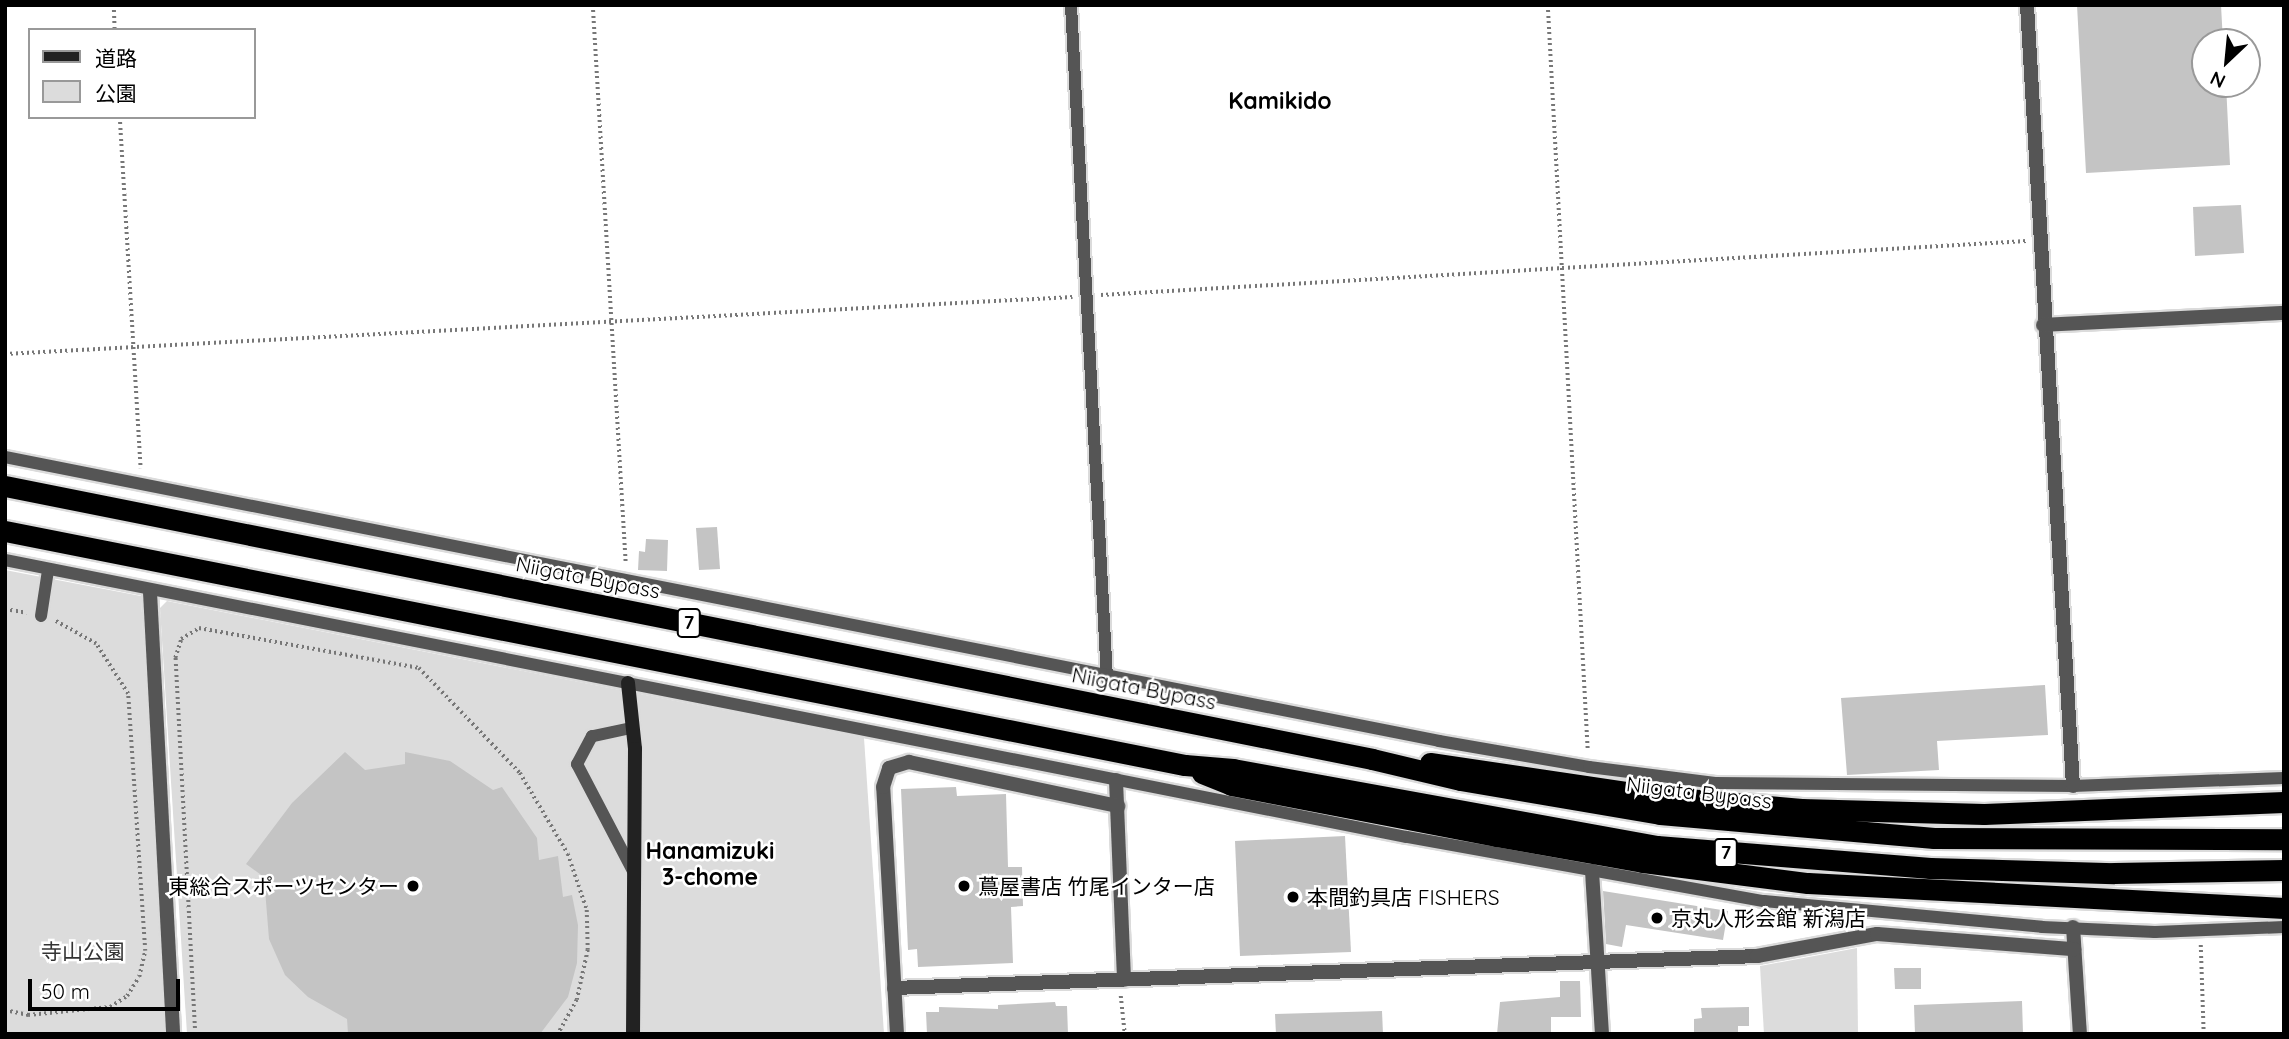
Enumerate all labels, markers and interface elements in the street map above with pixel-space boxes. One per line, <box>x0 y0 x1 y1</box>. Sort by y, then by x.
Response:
legend <box>28 28 256 119</box>
north arrow <box>2191 28 2261 98</box>
text: 道路 <box>95 45 137 71</box>
text: N <box>2206 66 2229 94</box>
text: 公園 <box>95 80 137 106</box>
district label: Kamikido <box>1228 87 1332 115</box>
street label: Niigata Bypass <box>514 551 662 603</box>
road number: 7 <box>677 608 701 638</box>
street label: Niigata Bypass <box>1070 662 1218 714</box>
street label: Niigata Bypass <box>1625 771 1773 813</box>
district label: Hanamizuki 3-chome <box>646 837 774 891</box>
road number: 7 <box>1714 838 1738 868</box>
place label: 東総合スポーツセンター <box>168 873 399 899</box>
place label: 蔦屋書店 竹尾インター店 <box>978 873 1215 899</box>
marker: 東総合スポーツセンター <box>405 878 421 894</box>
marker: 蔦屋書店 竹尾インター店 <box>956 878 972 894</box>
place label: 本間釣具店 FISHERS <box>1307 884 1500 910</box>
marker: 本間釣具店 FISHERS <box>1285 889 1301 905</box>
place label: 京丸人形会館 新潟店 <box>1671 905 1866 931</box>
marker: 京丸人形会館 新潟店 <box>1649 910 1665 926</box>
park label: 寺山公園 <box>41 938 125 964</box>
scale bar <box>32 965 184 1009</box>
text: 50 m <box>41 978 90 1004</box>

